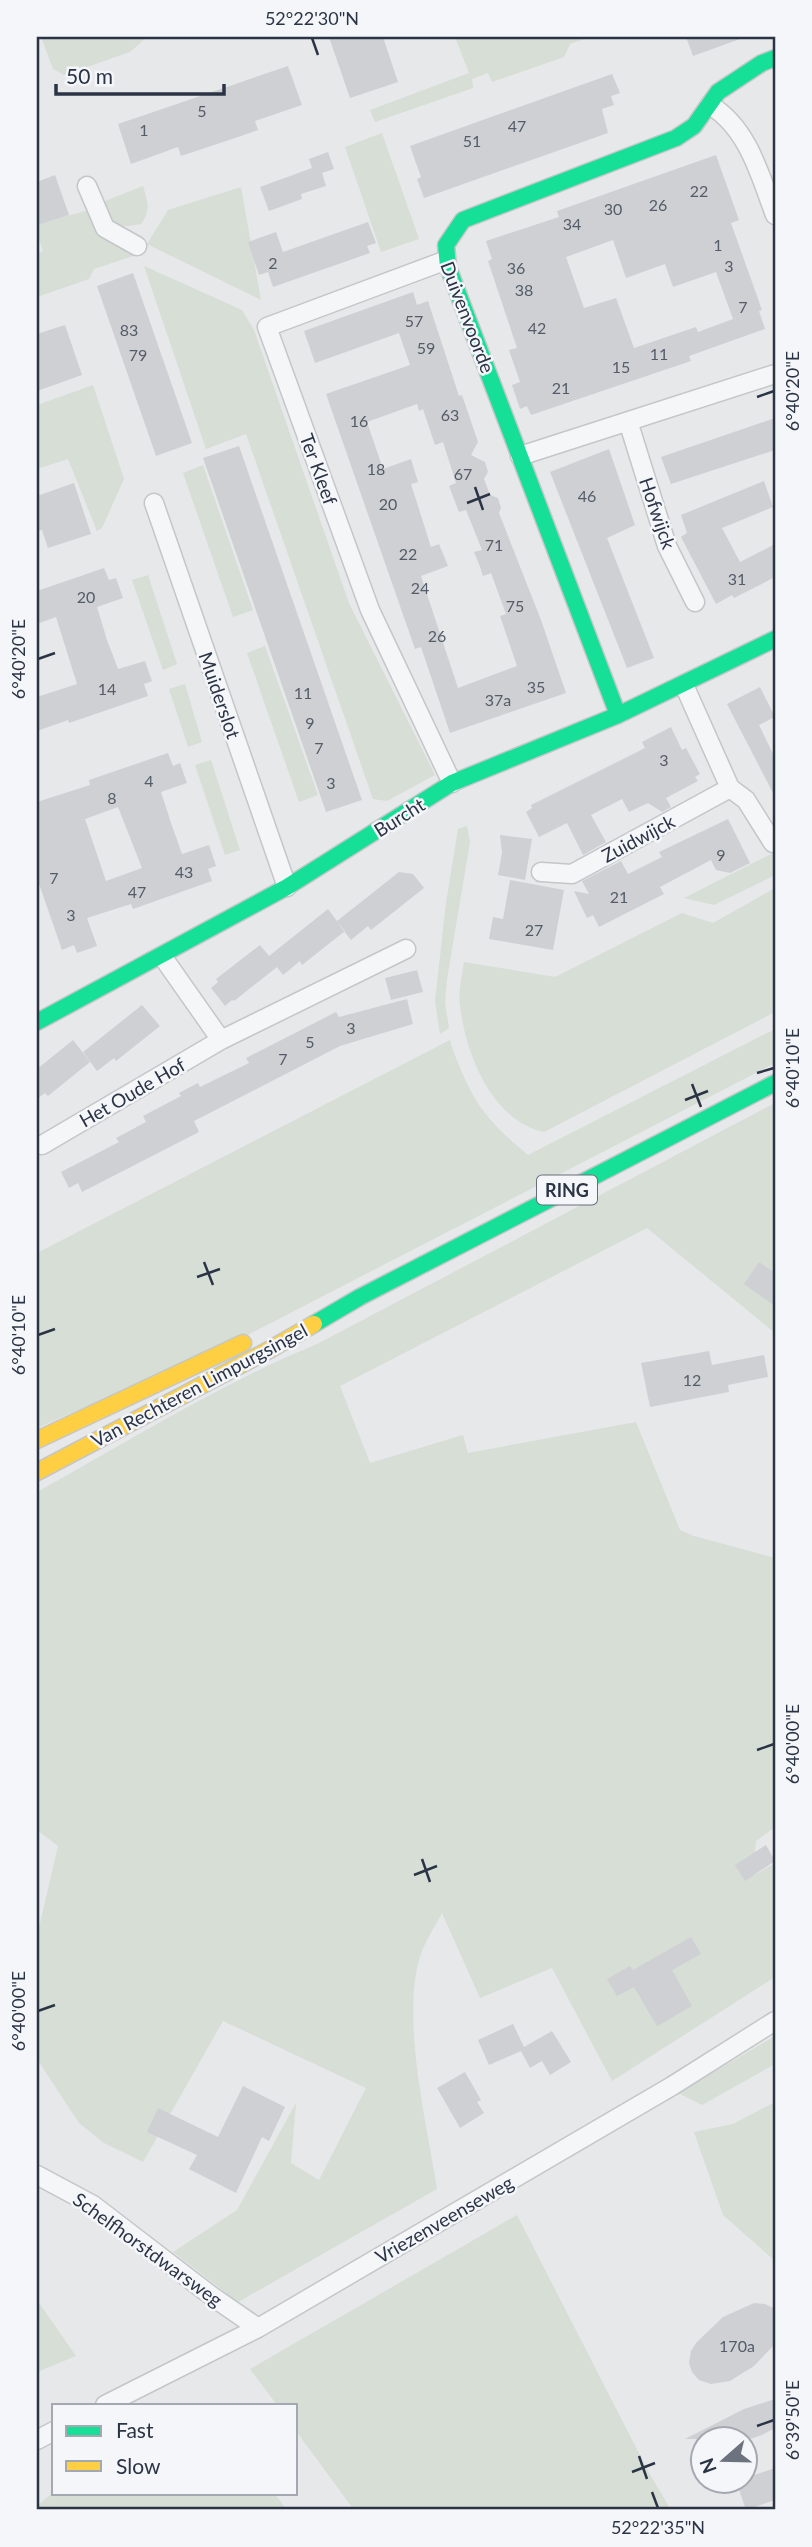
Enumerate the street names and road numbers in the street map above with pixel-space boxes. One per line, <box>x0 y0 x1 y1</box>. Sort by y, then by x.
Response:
street label: Duivenvoorde <box>436 258 500 376</box>
street label: Ter Kleef <box>296 430 343 508</box>
street label: Hofwijck <box>635 474 681 552</box>
street label: Muiderslot <box>194 649 246 742</box>
street label: Burcht <box>369 792 429 841</box>
street label: Zuidwijck <box>597 809 679 867</box>
street label: Het Oude Hof <box>75 1052 189 1132</box>
road number: RING <box>537 1176 597 1204</box>
street label: Van Rechteren Limpurgsingel <box>87 1318 311 1452</box>
street label: Vriezenveenseweg <box>371 2170 517 2268</box>
street label: Schelfhorstdwarsweg <box>69 2187 227 2311</box>

